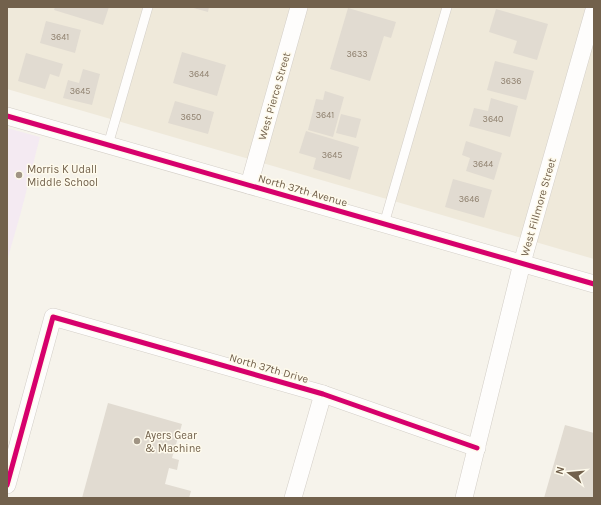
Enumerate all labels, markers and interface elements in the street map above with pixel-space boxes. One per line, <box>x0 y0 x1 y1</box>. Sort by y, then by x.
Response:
house number: 3641 <box>51 32 69 42</box>
house number: 3633 <box>346 49 368 59</box>
street label: West Pierce Street <box>256 51 293 142</box>
house number: 3644 <box>189 69 209 79</box>
house number: 3636 <box>501 76 521 86</box>
house number: 3645 <box>70 86 90 96</box>
house number: 3641 <box>316 110 334 120</box>
house number: 3650 <box>181 112 201 122</box>
house number: 3640 <box>483 114 503 124</box>
house number: 3645 <box>322 150 342 160</box>
street label: West Fillmore Street <box>518 157 559 258</box>
house number: 3644 <box>473 159 493 169</box>
place label: Morris K Udall Middle School <box>27 163 98 189</box>
marker: Morris K Udall Middle School <box>14 170 24 180</box>
street label: North 37th Avenue <box>257 172 349 210</box>
house number: 3646 <box>459 194 479 204</box>
street label: North 37th Drive <box>228 351 310 386</box>
place label: Ayers Gear & Machine <box>145 429 201 455</box>
marker: Ayers Gear & Machine <box>132 436 142 446</box>
north arrow <box>549 453 589 493</box>
text: N <box>553 465 567 476</box>

